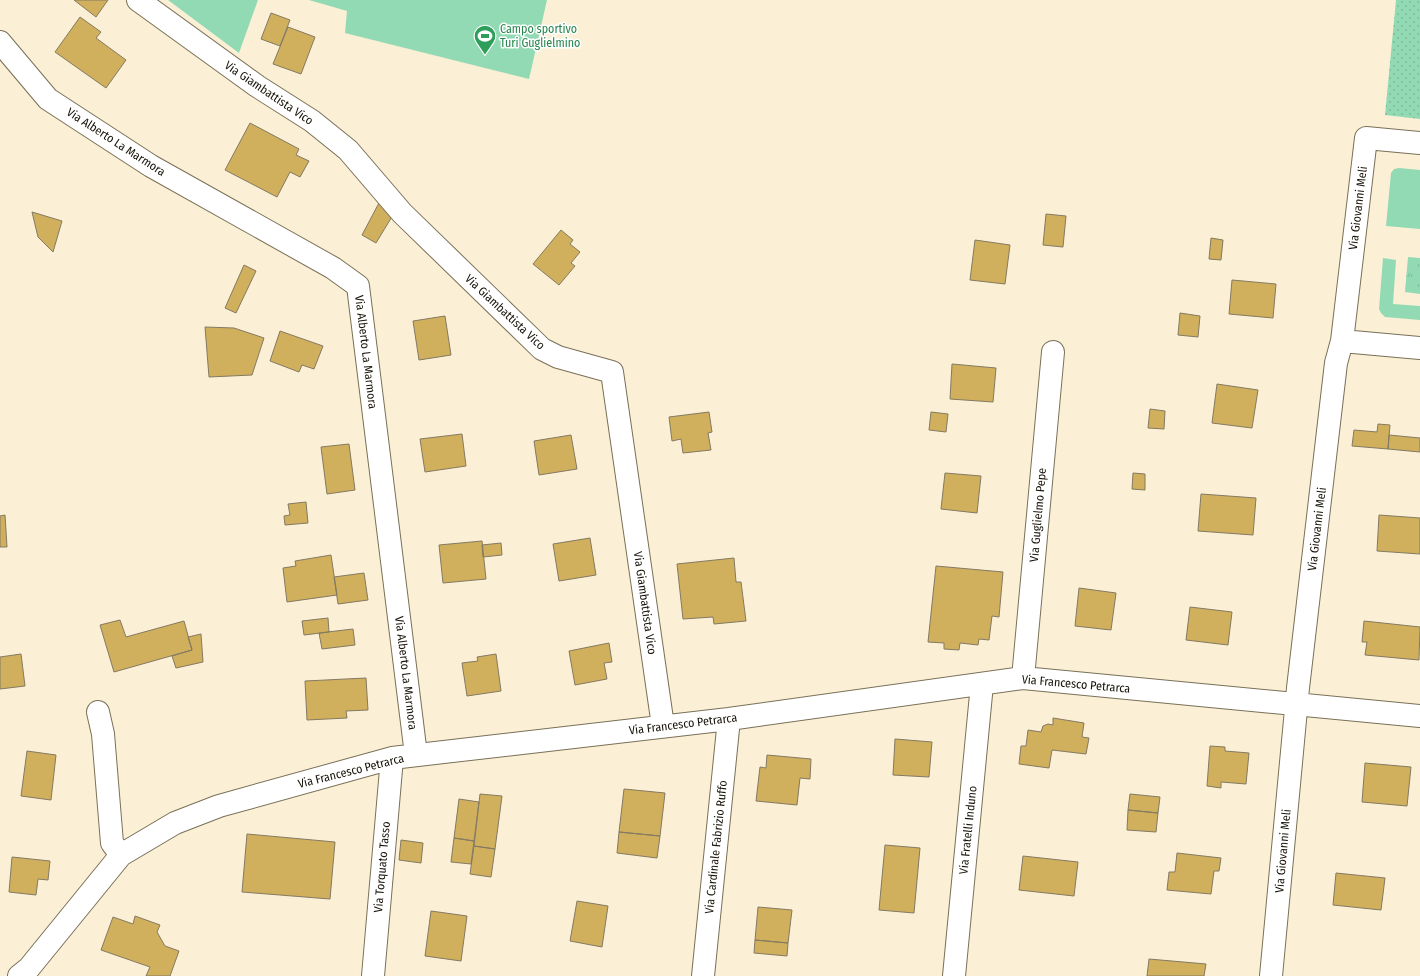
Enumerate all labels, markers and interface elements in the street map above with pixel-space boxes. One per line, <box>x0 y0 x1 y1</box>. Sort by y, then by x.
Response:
place label: Campo sportivo Turi Guglielmino <box>500 22 580 50</box>
sports icon: Campo sportivo Turi Guglielmino <box>472 23 498 56</box>
street label: Via Giambattista Vico <box>222 58 316 128</box>
street label: Via Alberto La Marmora <box>64 105 168 179</box>
street label: Via Giovanni Meli <box>1346 165 1370 251</box>
street label: Via Giambattista Vico <box>462 271 548 353</box>
street label: Via Alberto La Marmora <box>352 294 380 410</box>
street label: Via Guglielmo Pepe <box>1027 467 1049 563</box>
street label: Via Giovanni Meli <box>1305 486 1329 572</box>
street label: Via Giambattista Vico <box>631 551 659 655</box>
street label: Via Alberto La Marmora <box>392 615 420 731</box>
street label: Via Francesco Petrarca <box>1021 672 1131 696</box>
street label: Via Francesco Petrarca <box>628 710 738 738</box>
street label: Via Francesco Petrarca <box>296 751 406 791</box>
street label: Via Cardinale Fabrizio Ruffo <box>702 780 730 914</box>
street label: Via Fratelli Induno <box>956 785 980 875</box>
street label: Via Giovanni Meli <box>1272 808 1294 894</box>
street label: Via Torquato Tasso <box>371 821 393 913</box>

